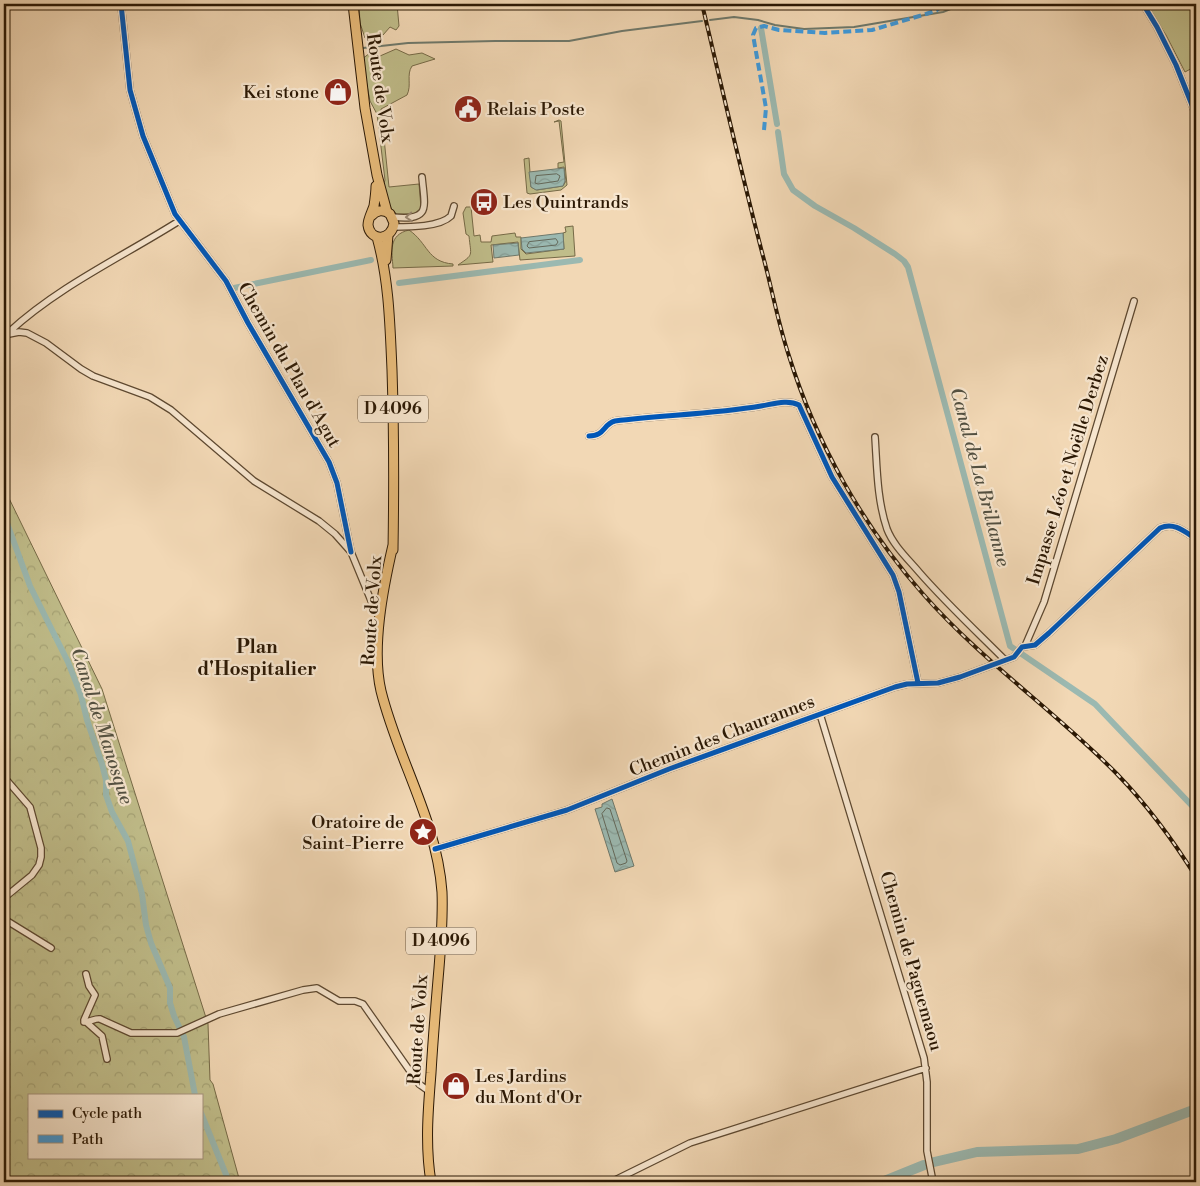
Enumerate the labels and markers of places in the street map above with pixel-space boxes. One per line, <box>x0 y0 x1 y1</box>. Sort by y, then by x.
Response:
shop icon: Kei stone <box>323 77 353 107</box>
place label: Kei stone <box>243 81 319 104</box>
public building icon: Relais Poste <box>453 94 483 124</box>
place label: Relais Poste <box>487 98 585 121</box>
bus stop icon: Les Quintrands <box>469 187 499 217</box>
place label: Les Quintrands <box>503 191 629 214</box>
place label: Oratoire de Saint-Pierre <box>302 811 404 855</box>
place icon: Oratoire de Saint-Pierre <box>408 817 438 847</box>
place label: Les Jardins du Mont d'Or <box>475 1065 582 1109</box>
shop icon: Les Jardins du Mont d'Or <box>441 1071 471 1101</box>

